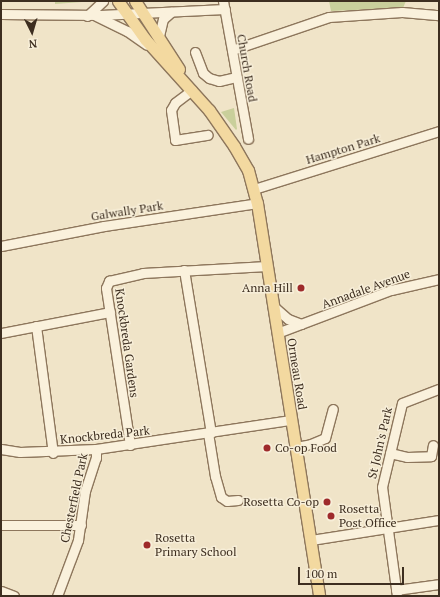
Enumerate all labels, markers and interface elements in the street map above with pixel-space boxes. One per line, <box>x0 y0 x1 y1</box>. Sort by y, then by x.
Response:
north arrow <box>12 12 52 52</box>
street label: Church Road <box>234 33 260 103</box>
text: N <box>28 37 38 51</box>
street label: Hampton Park <box>304 131 382 167</box>
street label: Galwally Park <box>90 198 164 224</box>
street label: Annadale Avenue <box>320 266 412 312</box>
place label: Anna Hill <box>242 281 293 295</box>
marker: Anna Hill <box>296 283 306 293</box>
street label: Knockbreda Gardens <box>112 288 142 398</box>
street label: Ormeau Road <box>284 337 310 411</box>
street label: St John's Park <box>365 406 395 480</box>
street label: Knockbreda Park <box>59 423 151 447</box>
place label: Co-op Food <box>275 441 337 455</box>
marker: Co-op Food <box>262 443 272 453</box>
street label: Chesterfield Park <box>57 452 91 544</box>
place label: Rosetta Co-op <box>243 495 319 509</box>
marker: Rosetta Co-op <box>322 497 332 507</box>
place label: Rosetta Post Office <box>339 502 397 530</box>
marker: Rosetta Post Office <box>326 511 336 521</box>
place label: Rosetta Primary School <box>155 531 237 559</box>
marker: Rosetta Primary School <box>142 540 152 550</box>
scale bar <box>300 559 406 585</box>
text: 100 m <box>305 566 337 581</box>

